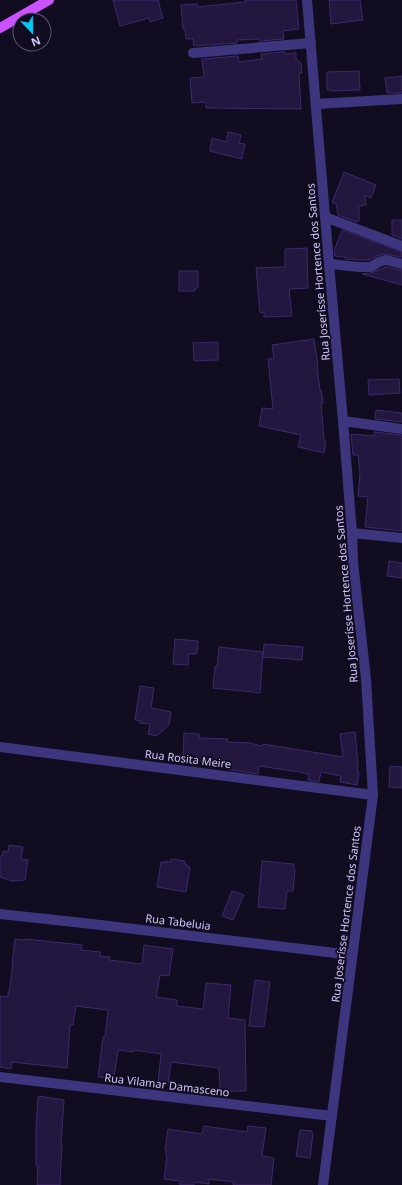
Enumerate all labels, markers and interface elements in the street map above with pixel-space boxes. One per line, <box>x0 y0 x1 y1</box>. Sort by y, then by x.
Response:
north arrow <box>12 12 52 52</box>
text: N <box>29 33 43 50</box>
street label: Rua Joserísse Hortence dos Santos <box>302 183 333 361</box>
street label: Rua Joserísse Hortence dos Santos <box>330 505 361 683</box>
street label: Rua Rosita Meire <box>144 746 232 771</box>
street label: Rua Joserísse Hortence dos Santos <box>327 825 364 1003</box>
street label: Rua Tabeluia <box>145 910 212 933</box>
street label: Rua Vilamar Damasceno <box>104 1069 231 1100</box>

